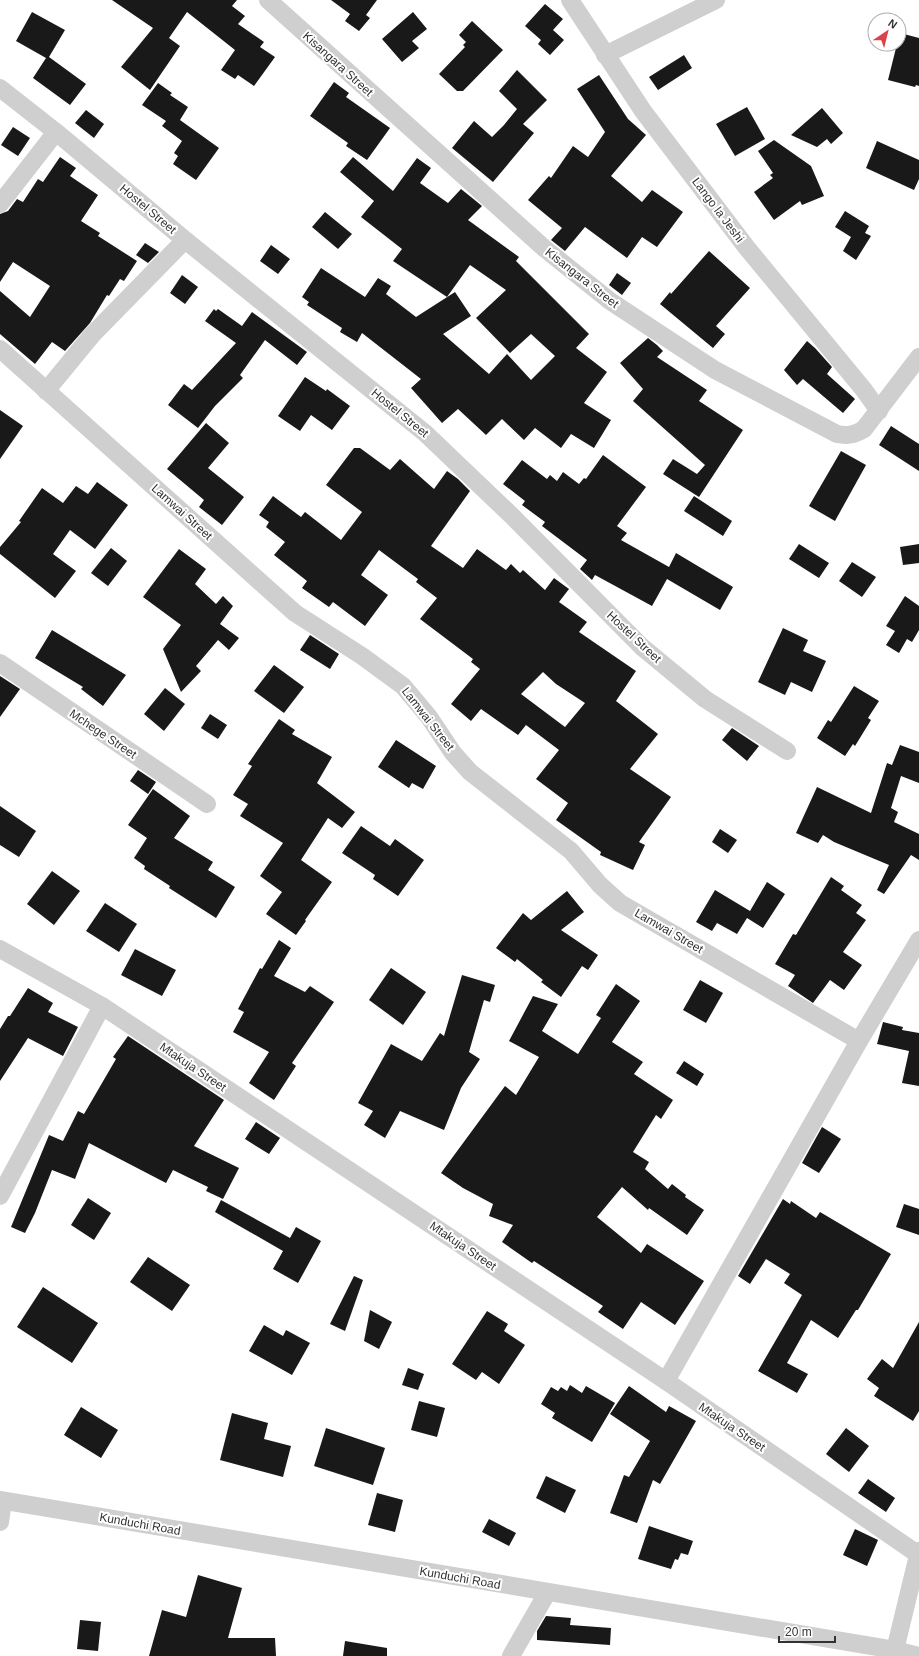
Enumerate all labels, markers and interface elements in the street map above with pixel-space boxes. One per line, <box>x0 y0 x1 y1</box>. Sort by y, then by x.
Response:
north arrow <box>867 12 907 52</box>
text: N <box>886 17 899 31</box>
street label: Kisangara Street <box>300 29 376 100</box>
street label: Lango la Jeshi <box>689 175 747 245</box>
street label: Hostel Street <box>117 181 180 237</box>
street label: Kisangara Street <box>542 245 622 311</box>
street label: Hostel Street <box>369 386 432 441</box>
street label: Lamwai Street <box>149 481 216 543</box>
street label: Hostel Street <box>604 608 665 666</box>
street label: Lamwai Street <box>399 684 458 754</box>
street label: Mchege Street <box>67 706 140 762</box>
street label: Lamwai Street <box>632 906 706 957</box>
street label: Mtakuja Street <box>157 1040 230 1095</box>
street label: Mtakuja Street <box>427 1219 500 1274</box>
street label: Mtakuja Street <box>696 1400 769 1455</box>
street label: Kunduchi Road <box>98 1510 182 1538</box>
street label: Kunduchi Road <box>418 1564 502 1592</box>
scale bar <box>779 1618 835 1644</box>
text: 20 m <box>785 1625 812 1639</box>

